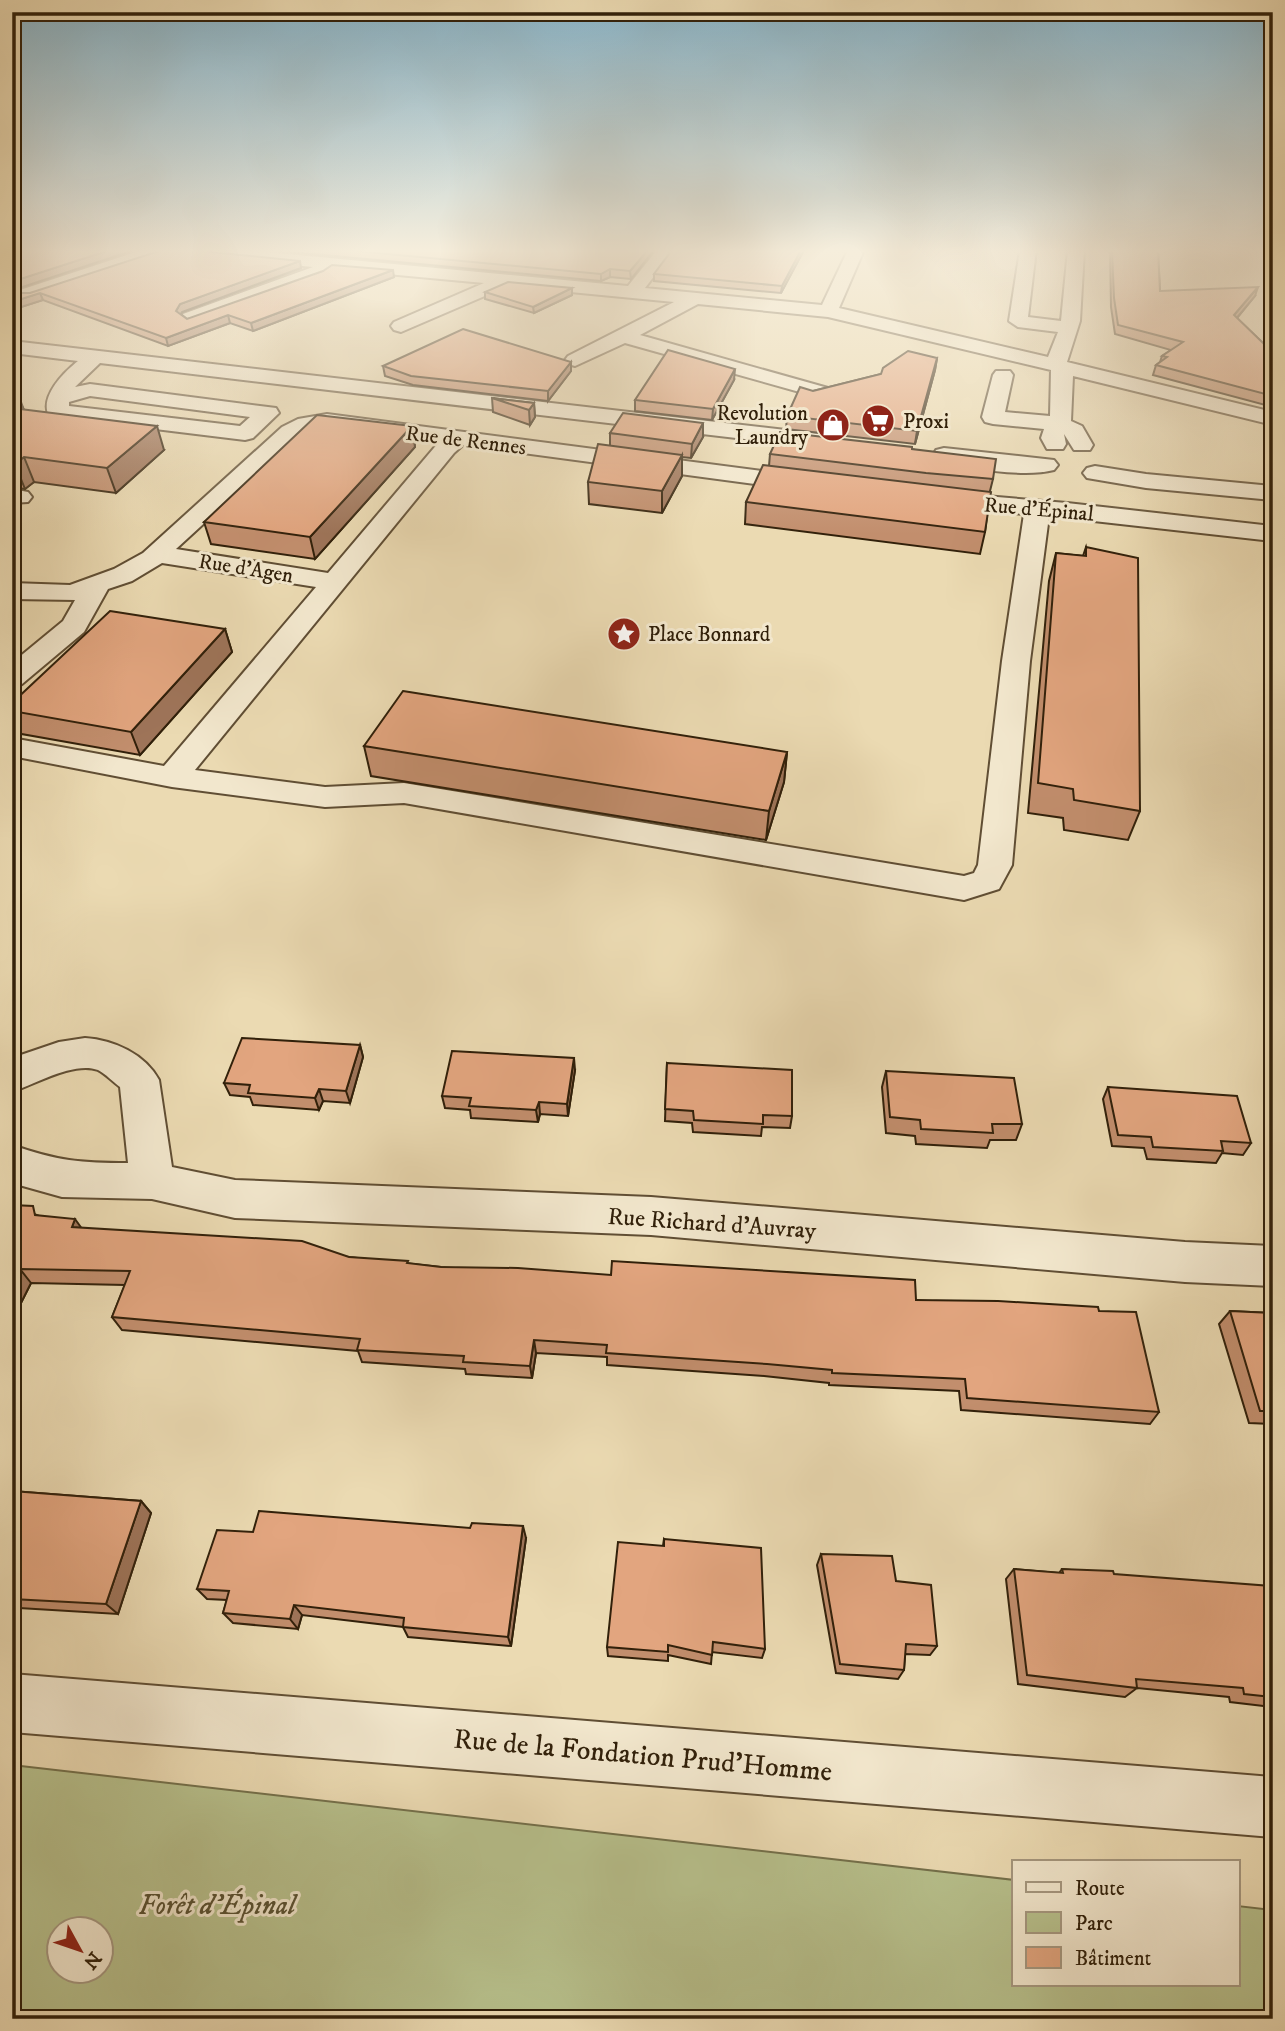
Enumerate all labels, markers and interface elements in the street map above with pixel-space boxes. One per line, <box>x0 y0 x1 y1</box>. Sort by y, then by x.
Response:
place label: Revolution Laundry <box>716 401 809 451</box>
supermarket icon: Proxi <box>859 402 897 440</box>
shop icon: Revolution Laundry <box>814 406 852 444</box>
place label: Proxi <box>903 409 949 435</box>
street label: Rue de Rennes <box>404 421 528 461</box>
street label: Rue d'Épinal <box>983 491 1096 528</box>
street label: Rue d'Agen <box>197 549 295 589</box>
place icon: Place Bonnard <box>605 615 643 653</box>
place label: Place Bonnard <box>648 622 771 648</box>
street label: Rue Richard d'Auvray <box>607 1202 818 1246</box>
street label: Rue de la Fondation Prud'Homme <box>452 1722 834 1789</box>
legend <box>1012 1860 1240 1986</box>
text: Route <box>1075 1876 1125 1902</box>
park label: Forêt d'Épinal <box>139 1888 298 1923</box>
text: Parc <box>1075 1911 1113 1937</box>
north arrow <box>46 1916 116 1986</box>
text: Bâtiment <box>1075 1946 1152 1972</box>
text: N <box>78 1947 106 1974</box>

